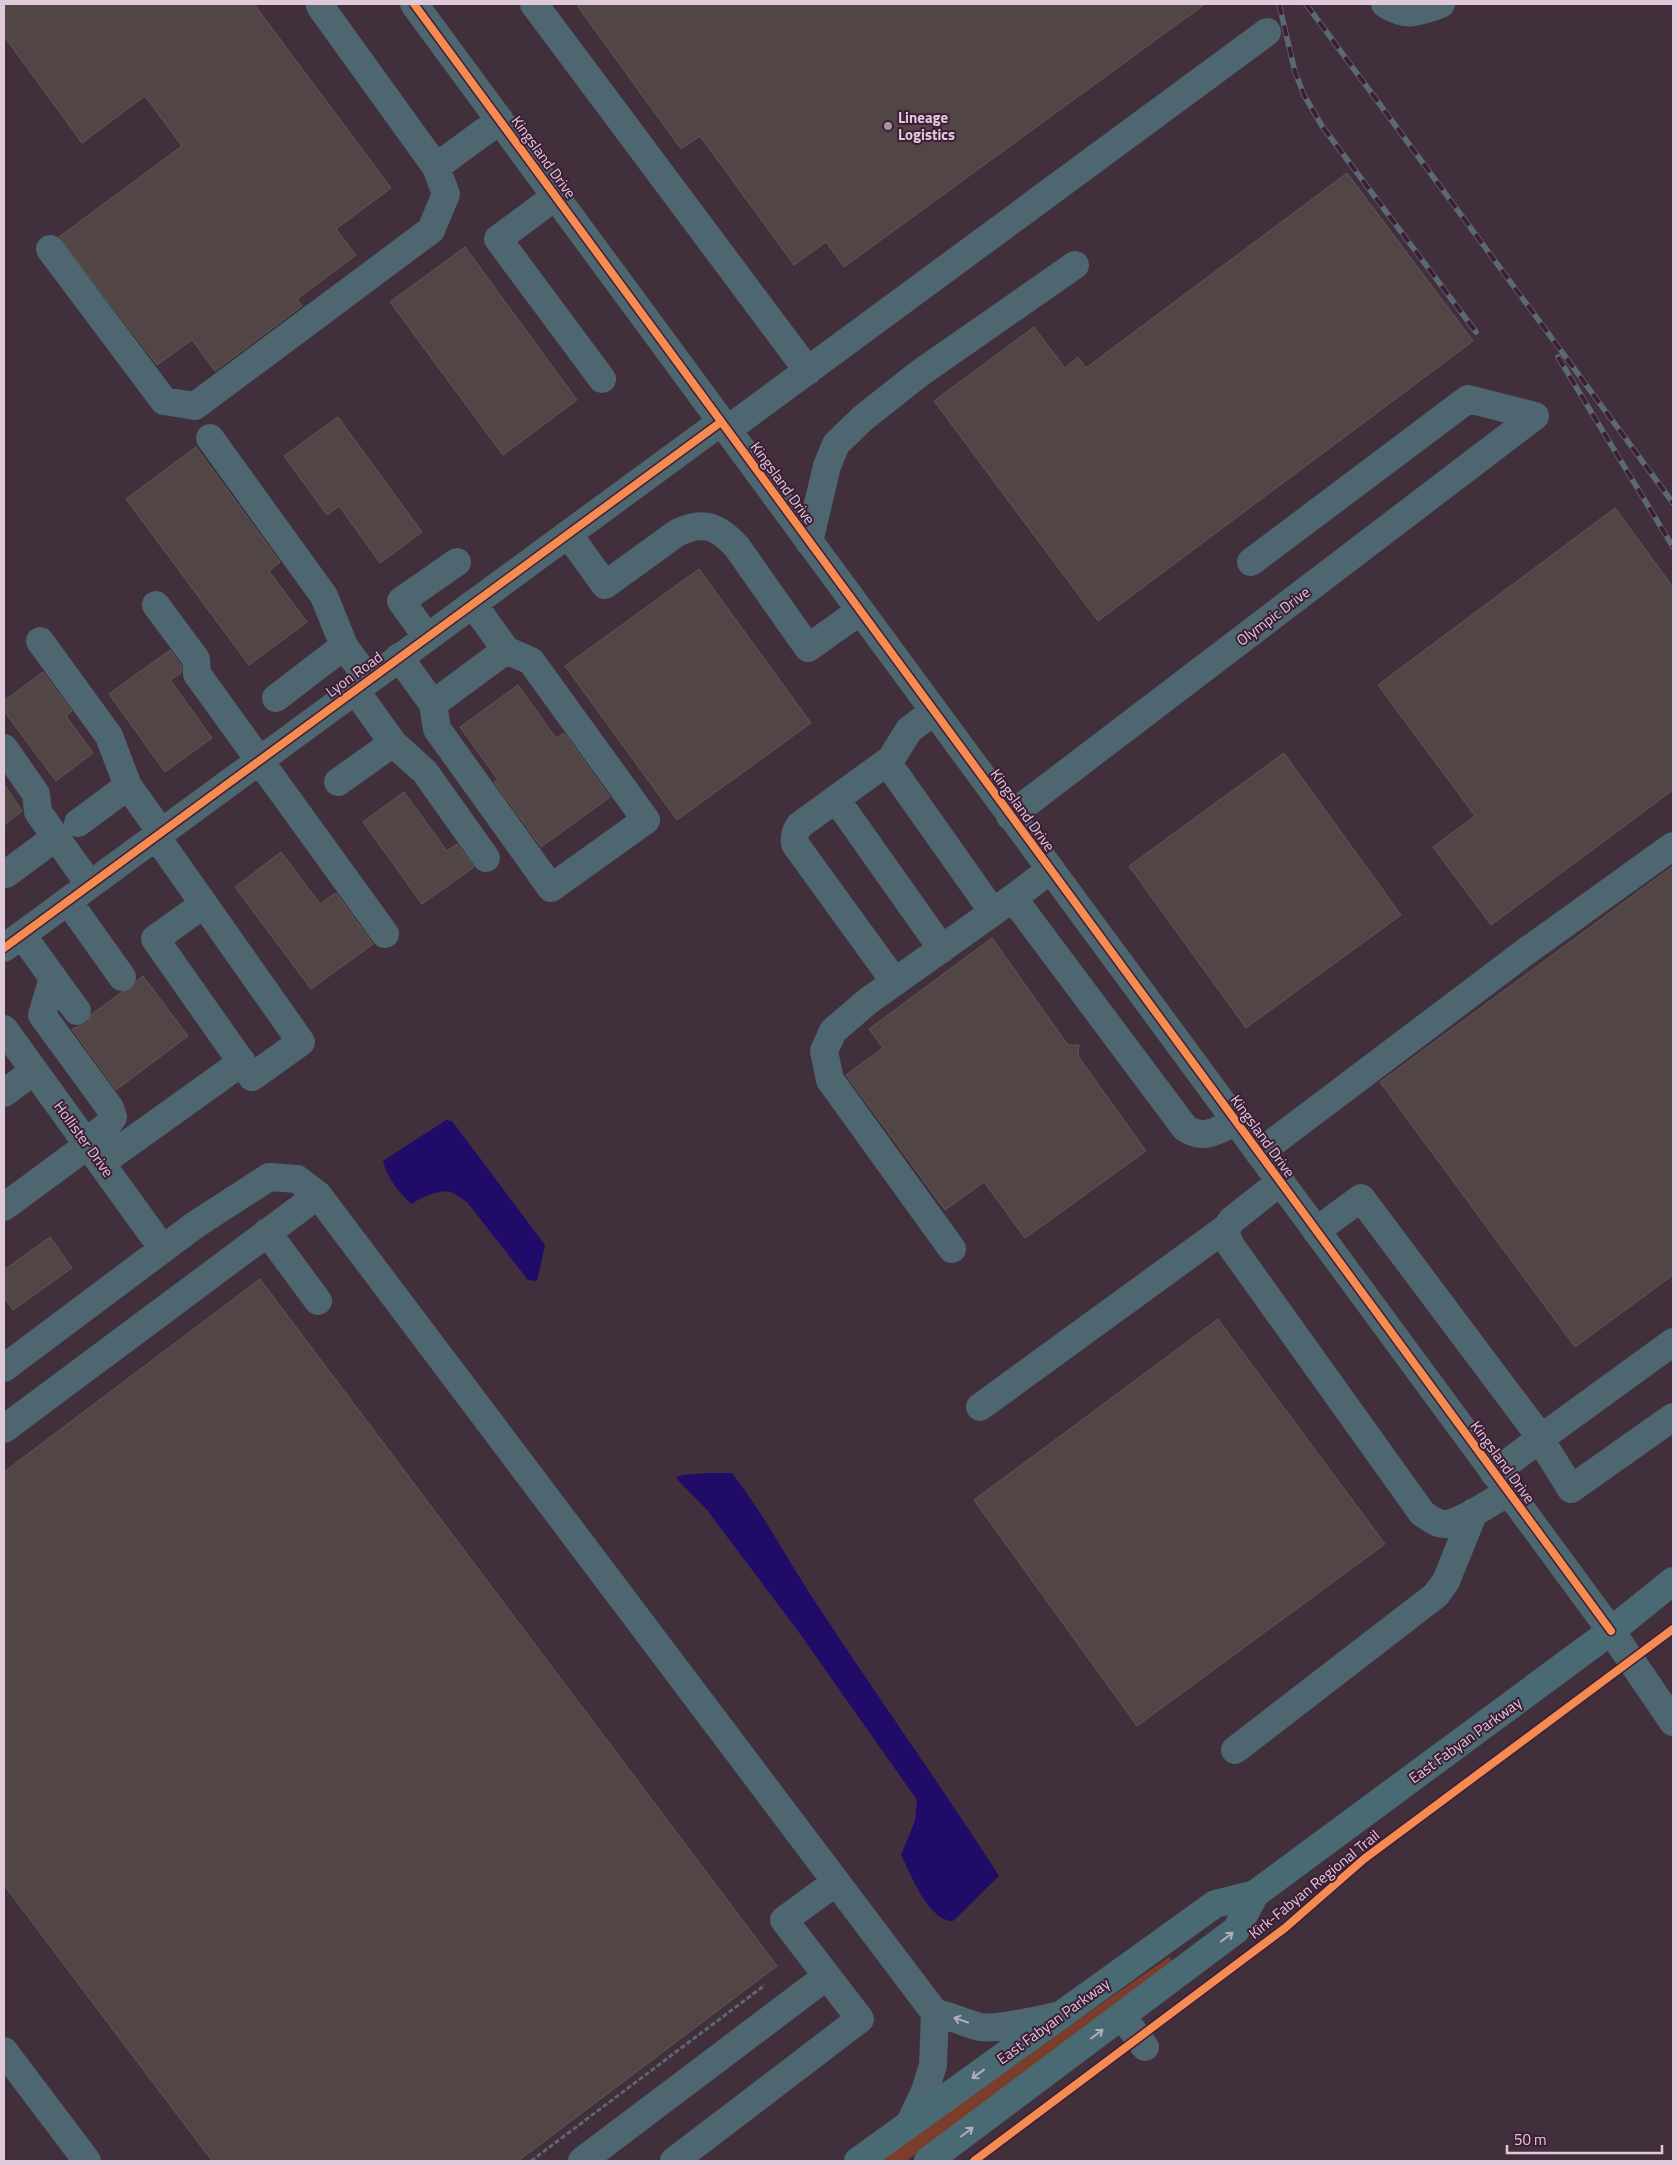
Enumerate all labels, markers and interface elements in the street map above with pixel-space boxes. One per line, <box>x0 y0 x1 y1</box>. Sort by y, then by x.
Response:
place label: Lineage Logistics <box>898 106 955 146</box>
street label: Kingsland Drive <box>506 111 582 203</box>
marker: Lineage Logistics <box>882 120 894 132</box>
street label: Kingsland Drive <box>745 437 821 529</box>
street label: Olympic Drive <box>1231 581 1315 651</box>
street label: Lyon Road <box>321 645 387 703</box>
street label: Kingsland Drive <box>985 764 1061 856</box>
street label: Kingsland Drive <box>1225 1090 1301 1182</box>
street label: Hollister Drive <box>48 1096 120 1182</box>
street label: Kingsland Drive <box>1465 1416 1541 1508</box>
street label: East Fabyan Parkway <box>1404 1691 1526 1789</box>
street label: Kirk-Fabyan Regional Trail <box>1243 1824 1385 1944</box>
one-way arrow <box>1220 1932 1234 1942</box>
street label: East Fabyan Parkway <box>992 1972 1114 2070</box>
one-way arrow <box>954 2015 970 2024</box>
one-way arrow <box>1090 2029 1103 2040</box>
one-way arrow <box>972 2069 985 2080</box>
scale bar <box>1507 2122 1662 2154</box>
one-way arrow <box>960 2127 974 2137</box>
text: 50 m <box>1514 2128 1547 2151</box>

